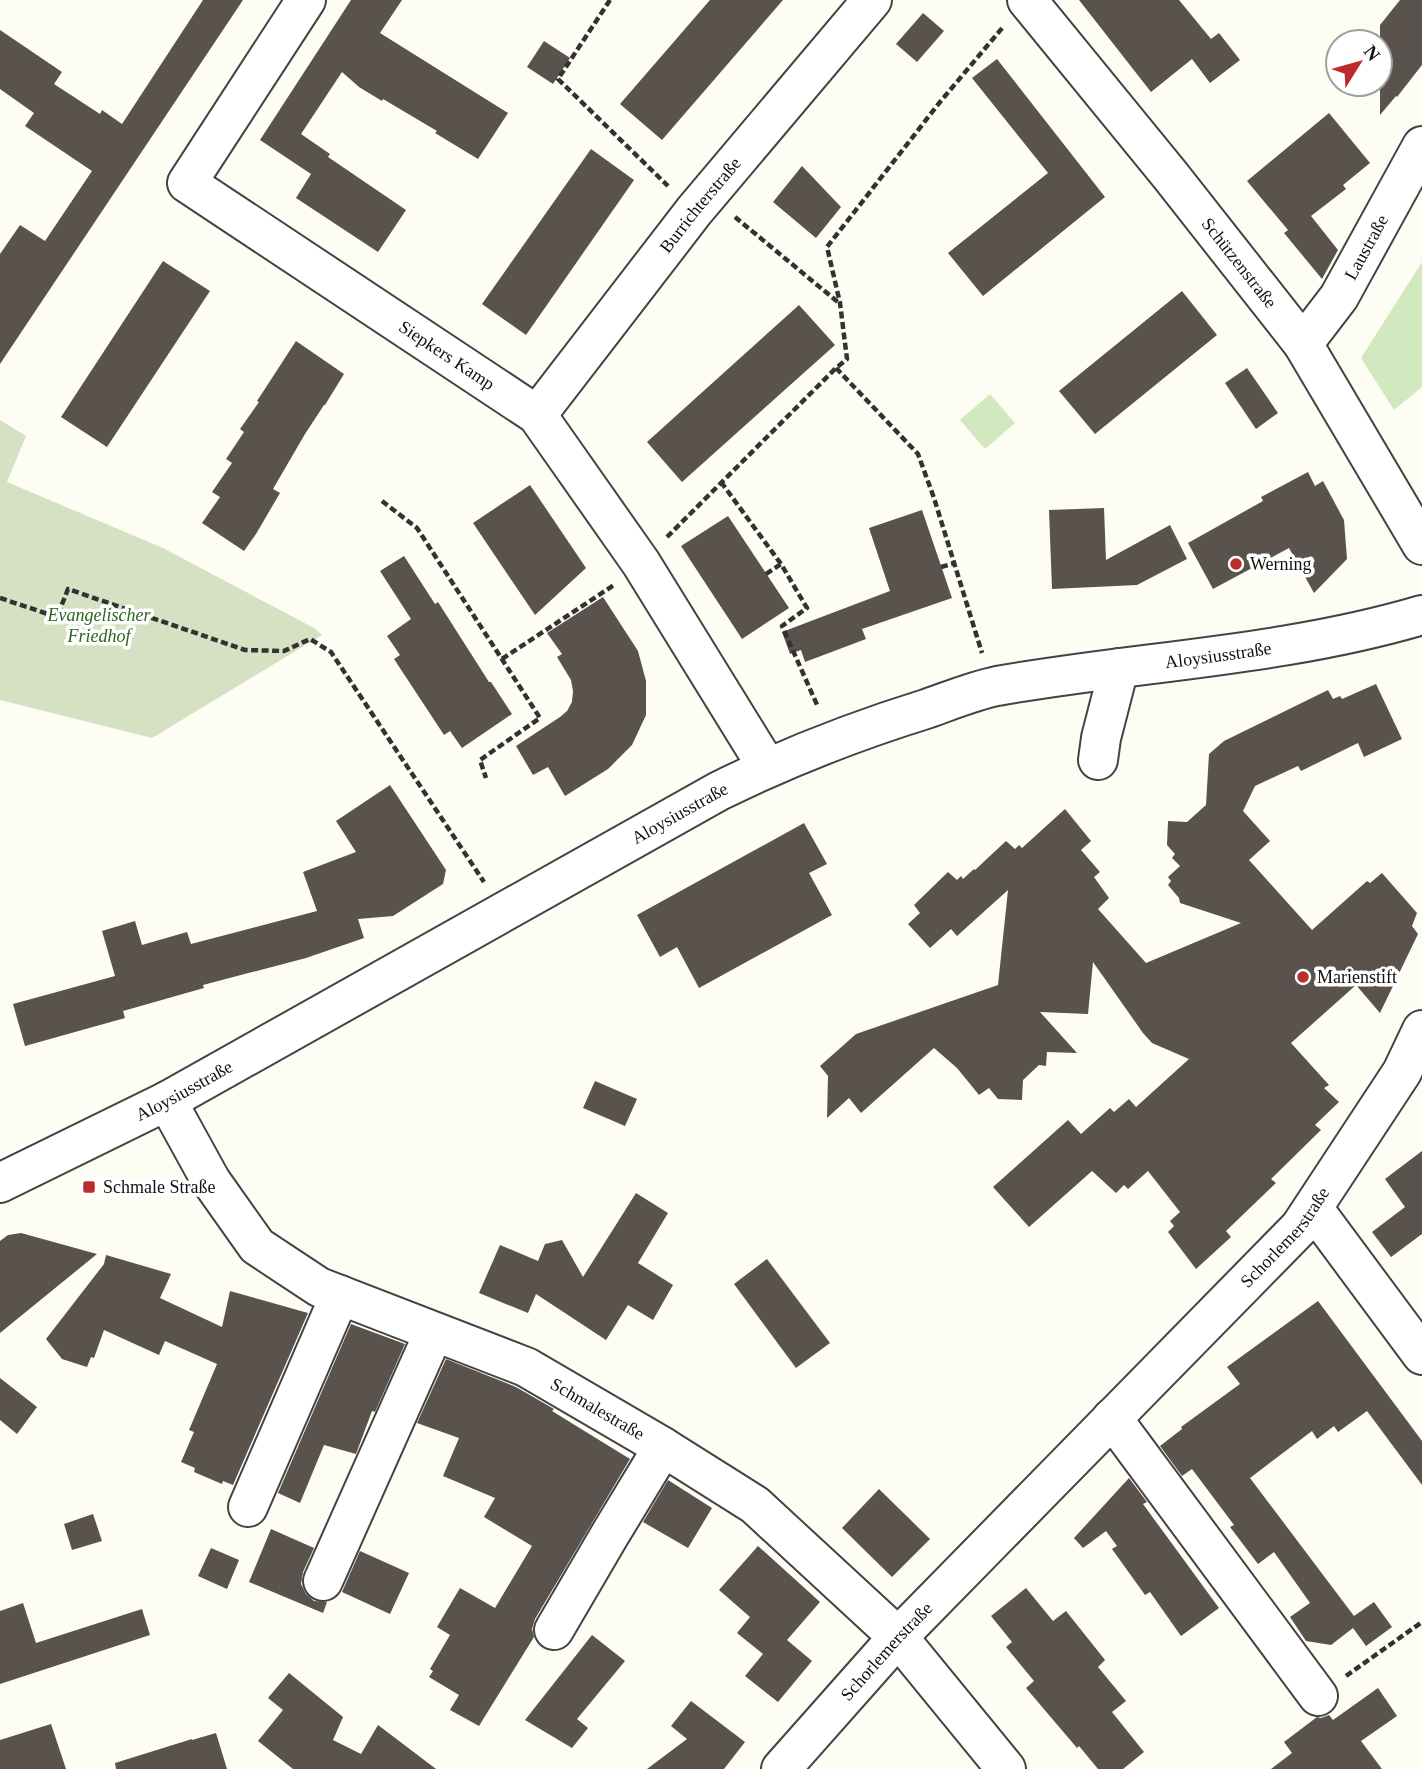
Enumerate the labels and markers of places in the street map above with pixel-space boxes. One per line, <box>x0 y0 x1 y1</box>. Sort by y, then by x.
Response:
place label: Werning <box>1250 554 1312 574</box>
marker: Werning <box>1228 556 1244 572</box>
place label: Marienstift <box>1317 967 1397 987</box>
marker: Marienstift <box>1295 969 1311 985</box>
place label: Schmale Straße <box>103 1177 215 1197</box>
marker: Schmale Straße <box>81 1179 97 1195</box>

